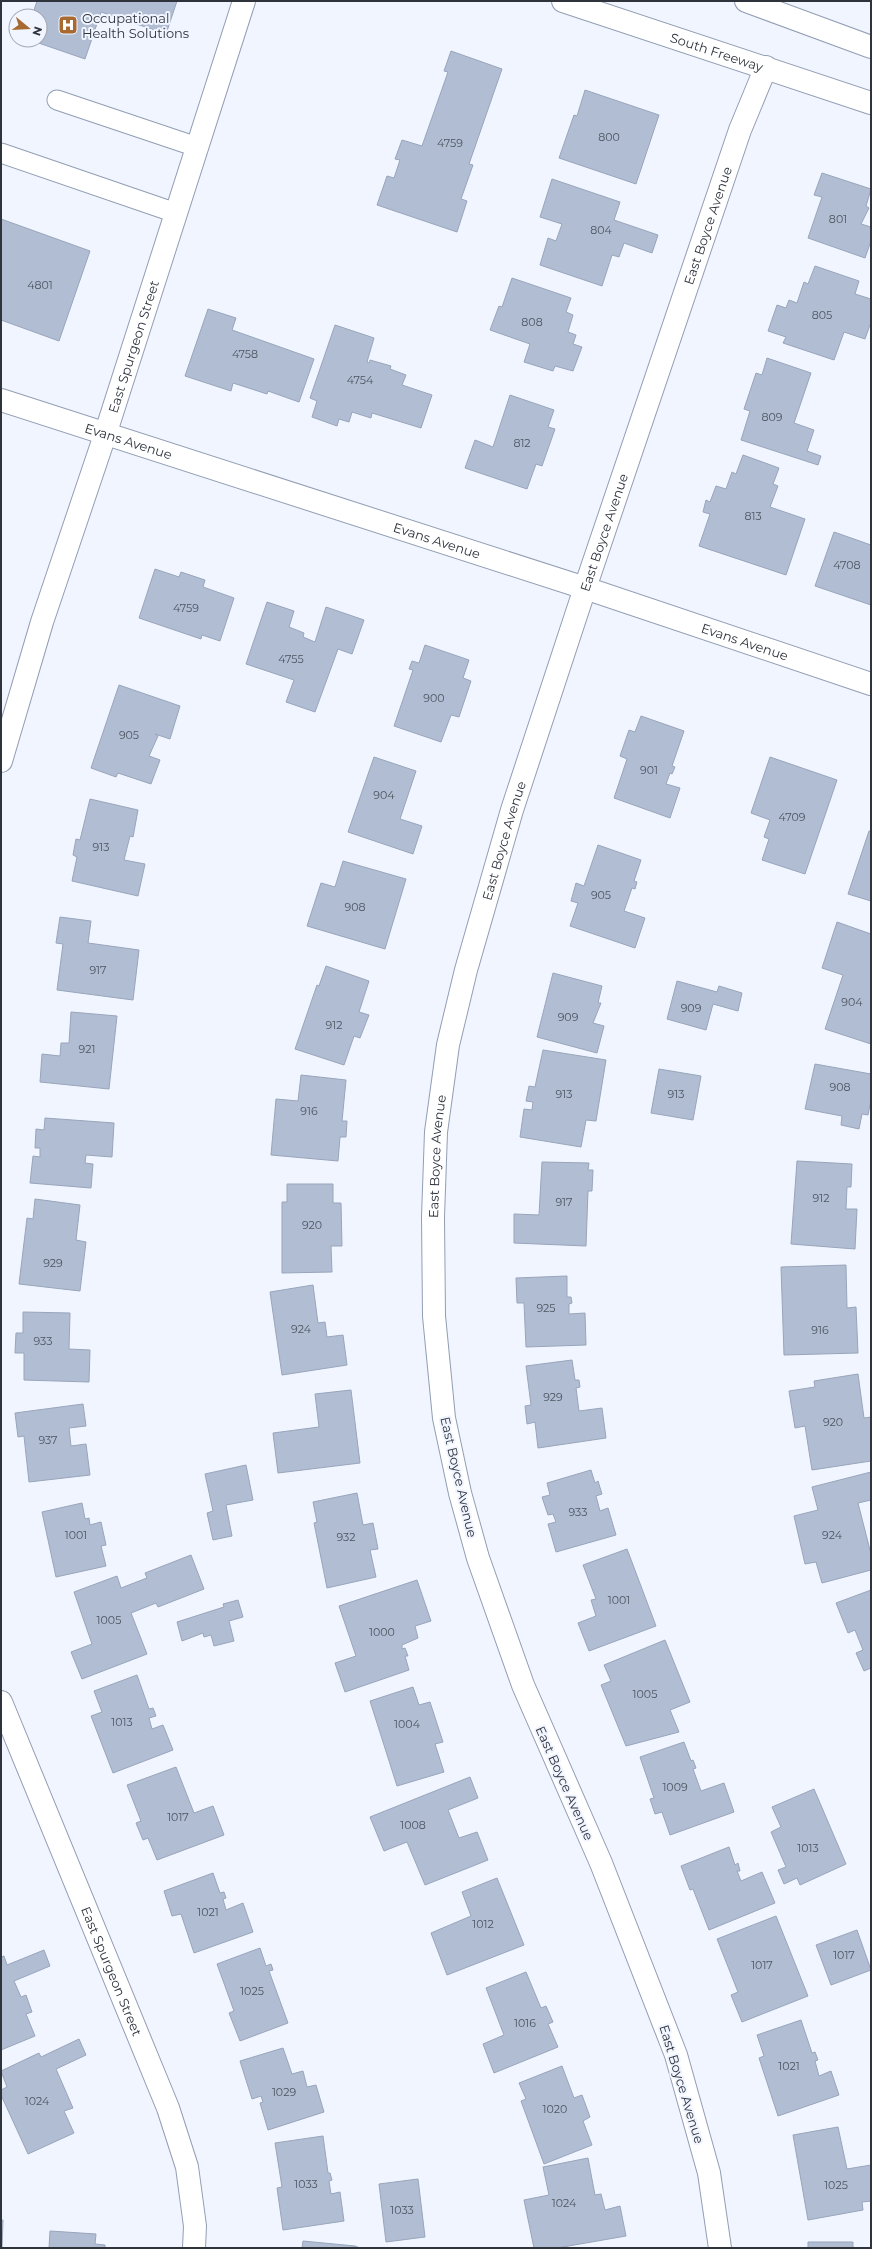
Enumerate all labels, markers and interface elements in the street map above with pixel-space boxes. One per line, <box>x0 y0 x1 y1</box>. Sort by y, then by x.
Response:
north arrow <box>8 8 48 48</box>
place label: Occupational Health Solutions <box>82 10 189 41</box>
hospital icon: Occupational Health Solutions <box>57 14 79 36</box>
text: N <box>29 25 46 37</box>
street label: South Freeway <box>668 29 766 75</box>
house number: 800 <box>598 130 620 144</box>
house number: 4759 <box>437 136 463 150</box>
street label: East Boyce Avenue <box>680 164 735 287</box>
house number: 801 <box>829 212 847 226</box>
house number: 804 <box>590 223 613 237</box>
house number: 4801 <box>27 278 53 292</box>
street label: East Spurgeon Street <box>105 278 162 415</box>
house number: 805 <box>812 308 832 322</box>
house number: 808 <box>521 315 543 329</box>
house number: 4758 <box>232 347 258 361</box>
house number: 4754 <box>347 373 374 387</box>
house number: 809 <box>762 410 783 424</box>
street label: Evans Avenue <box>83 420 174 463</box>
house number: 812 <box>513 436 531 450</box>
street label: East Boyce Avenue <box>576 471 631 594</box>
house number: 813 <box>744 509 762 523</box>
street label: Evans Avenue <box>391 519 483 562</box>
house number: 4708 <box>833 558 861 572</box>
house number: 4759 <box>173 601 199 615</box>
street label: Evans Avenue <box>699 620 790 664</box>
house number: 4755 <box>278 652 304 666</box>
house number: 900 <box>423 691 445 705</box>
house number: 905 <box>119 728 139 742</box>
house number: 901 <box>640 763 658 777</box>
street label: East Boyce Avenue <box>478 779 529 902</box>
house number: 904 <box>373 788 395 802</box>
house number: 4709 <box>779 810 806 824</box>
house number: 913 <box>93 840 109 854</box>
house number: 905 <box>591 888 611 902</box>
house number: 908 <box>345 900 366 914</box>
house number: 917 <box>89 963 107 977</box>
house number: 904 <box>841 995 863 1009</box>
house number: 909 <box>681 1001 702 1015</box>
house number: 909 <box>558 1010 579 1024</box>
house number: 912 <box>326 1018 342 1032</box>
house number: 921 <box>79 1042 95 1056</box>
house number: 908 <box>830 1080 851 1094</box>
house number: 913 <box>556 1087 572 1101</box>
house number: 913 <box>668 1087 684 1101</box>
street label: East Boyce Avenue <box>425 1094 449 1218</box>
house number: 916 <box>300 1104 318 1118</box>
house number: 912 <box>813 1191 829 1205</box>
house number: 917 <box>555 1195 573 1209</box>
house number: 920 <box>302 1218 322 1232</box>
house number: 929 <box>43 1256 63 1270</box>
house number: 925 <box>536 1301 556 1315</box>
house number: 924 <box>291 1322 312 1336</box>
house number: 916 <box>811 1323 829 1337</box>
house number: 933 <box>34 1334 52 1348</box>
house number: 929 <box>543 1390 563 1404</box>
street label: East Boyce Avenue <box>437 1415 481 1539</box>
house number: 920 <box>823 1415 843 1429</box>
house number: 937 <box>38 1433 58 1447</box>
house number: 933 <box>569 1505 587 1519</box>
house number: 1001 <box>65 1528 87 1542</box>
house number: 924 <box>822 1528 843 1542</box>
house number: 932 <box>337 1530 356 1544</box>
house number: 1001 <box>608 1593 630 1607</box>
house number: 1005 <box>97 1613 121 1627</box>
house number: 1000 <box>369 1625 395 1639</box>
house number: 1005 <box>633 1687 657 1701</box>
house number: 1013 <box>111 1715 133 1729</box>
house number: 1004 <box>394 1717 421 1731</box>
street label: East Boyce Avenue <box>533 1723 597 1843</box>
house number: 1009 <box>662 1780 688 1794</box>
house number: 1017 <box>167 1810 189 1824</box>
house number: 1008 <box>400 1818 426 1832</box>
house number: 1013 <box>797 1841 819 1855</box>
street label: East Spurgeon Street <box>78 1904 145 2038</box>
house number: 1021 <box>197 1905 219 1919</box>
house number: 1012 <box>472 1917 494 1931</box>
house number: 1017 <box>833 1948 855 1962</box>
house number: 1017 <box>751 1958 773 1972</box>
house number: 1025 <box>240 1984 264 1998</box>
house number: 1016 <box>514 2016 536 2030</box>
street label: East Boyce Avenue <box>656 2023 708 2145</box>
house number: 1021 <box>778 2059 800 2073</box>
house number: 1029 <box>272 2085 296 2099</box>
house number: 1024 <box>25 2094 50 2108</box>
house number: 1020 <box>543 2102 567 2116</box>
house number: 1033 <box>294 2177 318 2191</box>
house number: 1025 <box>824 2178 848 2192</box>
house number: 1024 <box>552 2196 577 2210</box>
house number: 1033 <box>390 2203 414 2217</box>

